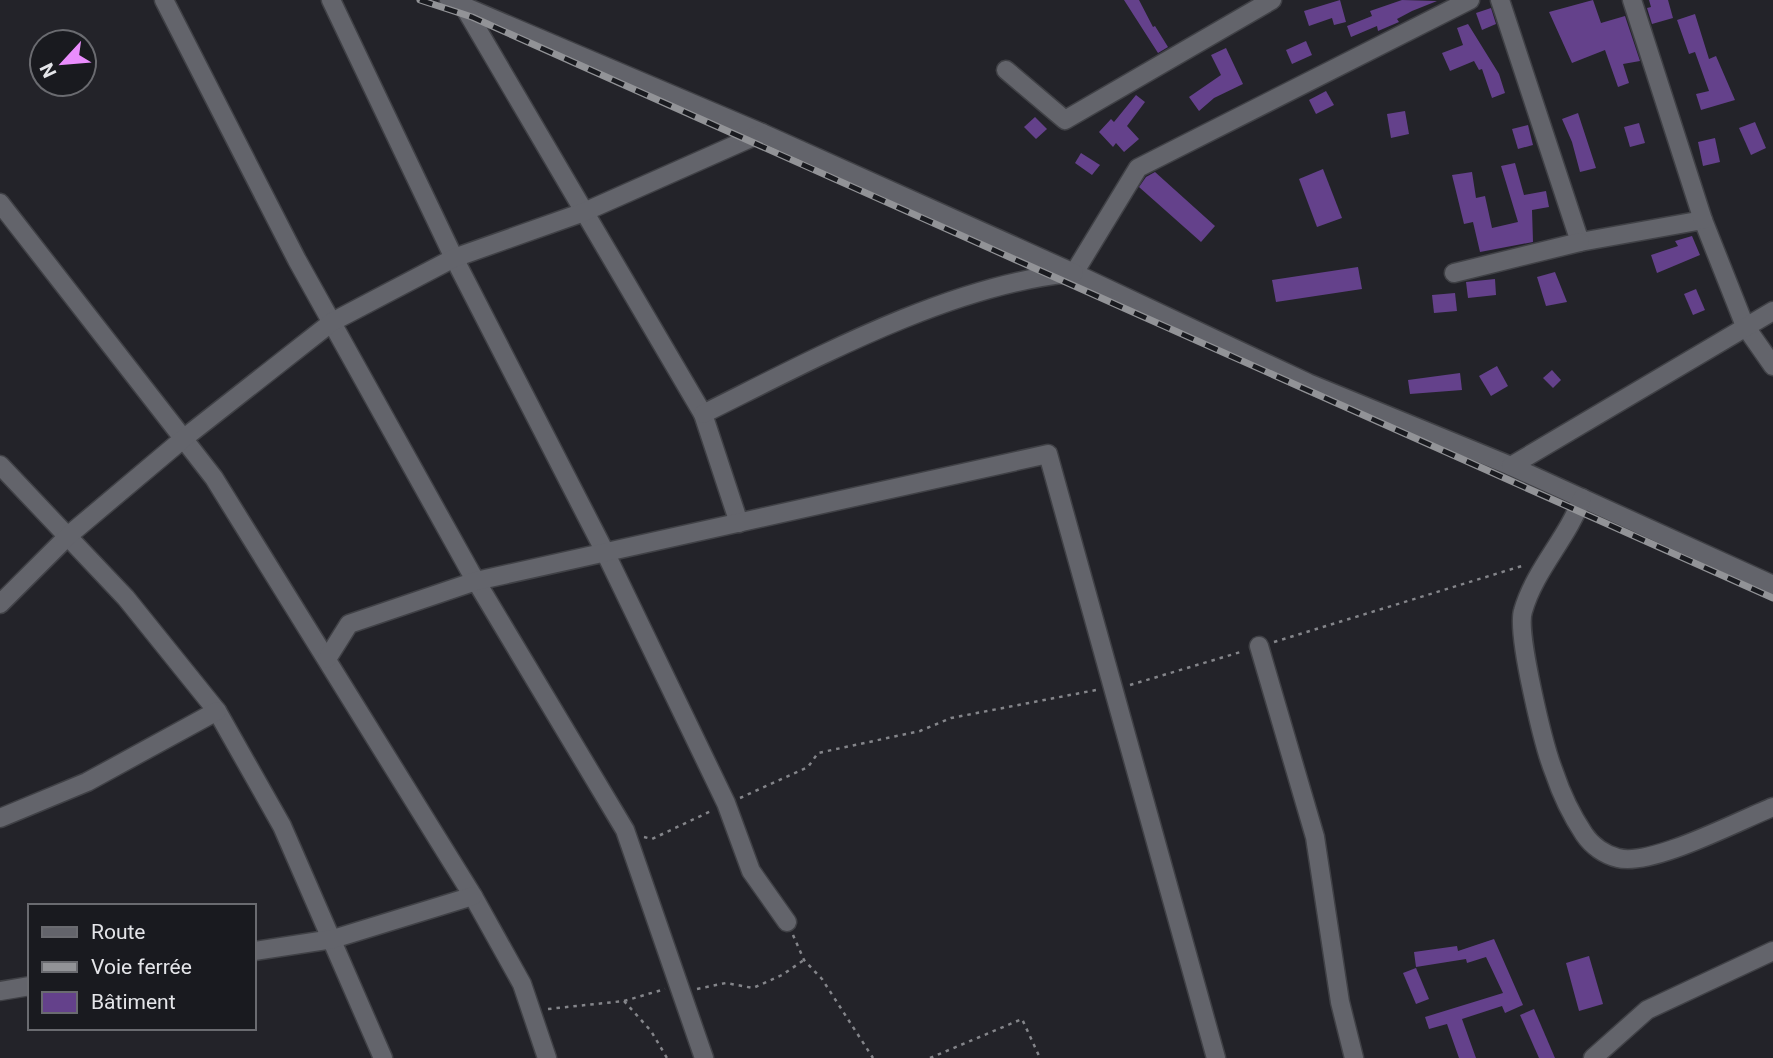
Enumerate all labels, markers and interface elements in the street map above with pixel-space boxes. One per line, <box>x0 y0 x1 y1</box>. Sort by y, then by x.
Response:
north arrow <box>28 28 98 98</box>
text: N <box>35 59 61 81</box>
legend <box>28 904 256 1030</box>
text: Route <box>91 920 146 944</box>
text: Voie ferrée <box>91 955 192 979</box>
text: Bâtiment <box>91 990 176 1014</box>

